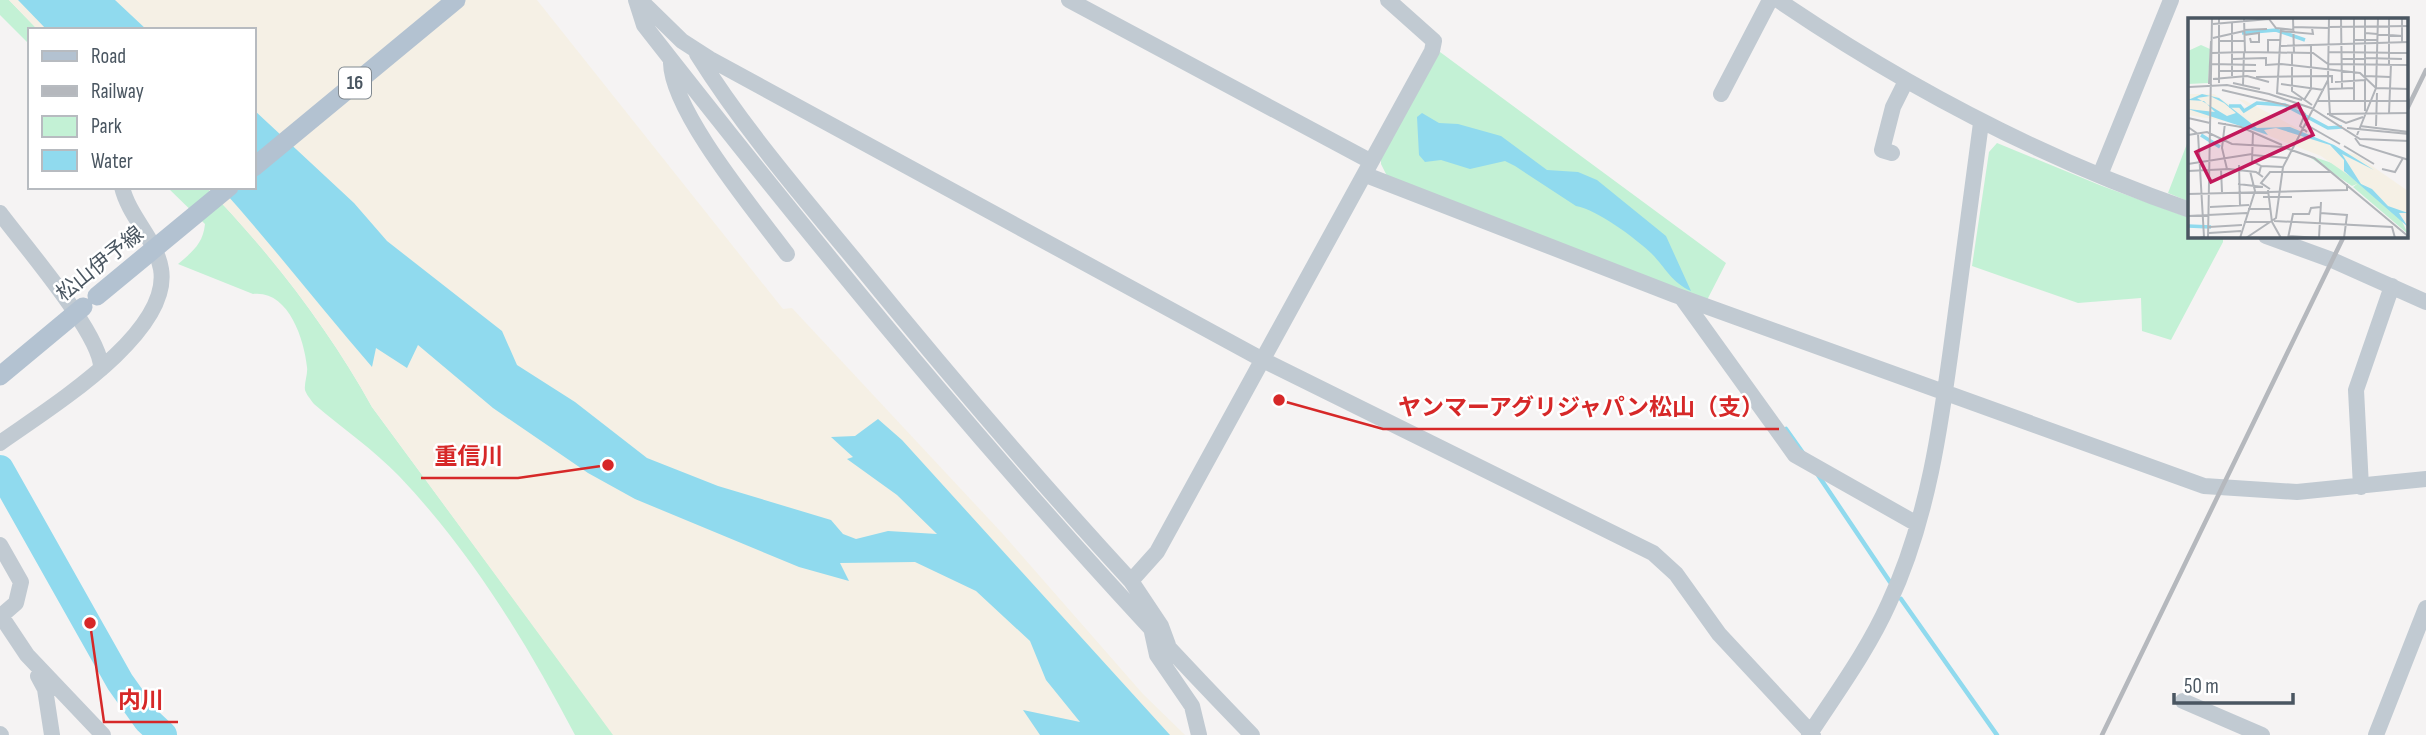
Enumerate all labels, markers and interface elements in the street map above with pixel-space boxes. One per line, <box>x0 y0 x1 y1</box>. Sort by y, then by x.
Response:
inset map <box>2188 18 2408 238</box>
legend <box>28 28 256 189</box>
text: Road <box>91 44 126 69</box>
road number: 16 <box>339 68 371 99</box>
text: Railway <box>91 79 144 104</box>
text: Park <box>91 114 122 139</box>
text: Water <box>91 149 133 174</box>
street label: 松山伊予線 <box>51 221 149 307</box>
callout: ヤンマーアグリジャパン松山（支） <box>1383 385 1779 429</box>
text: ヤンマーアグリジャパン松山（支） <box>1398 394 1764 422</box>
callout: 重信川 <box>421 434 518 478</box>
text: 重信川 <box>435 443 504 471</box>
scale bar <box>2174 662 2293 706</box>
text: 50 m <box>2184 674 2219 699</box>
callout: 内川 <box>104 678 178 722</box>
text: 内川 <box>118 687 164 715</box>

